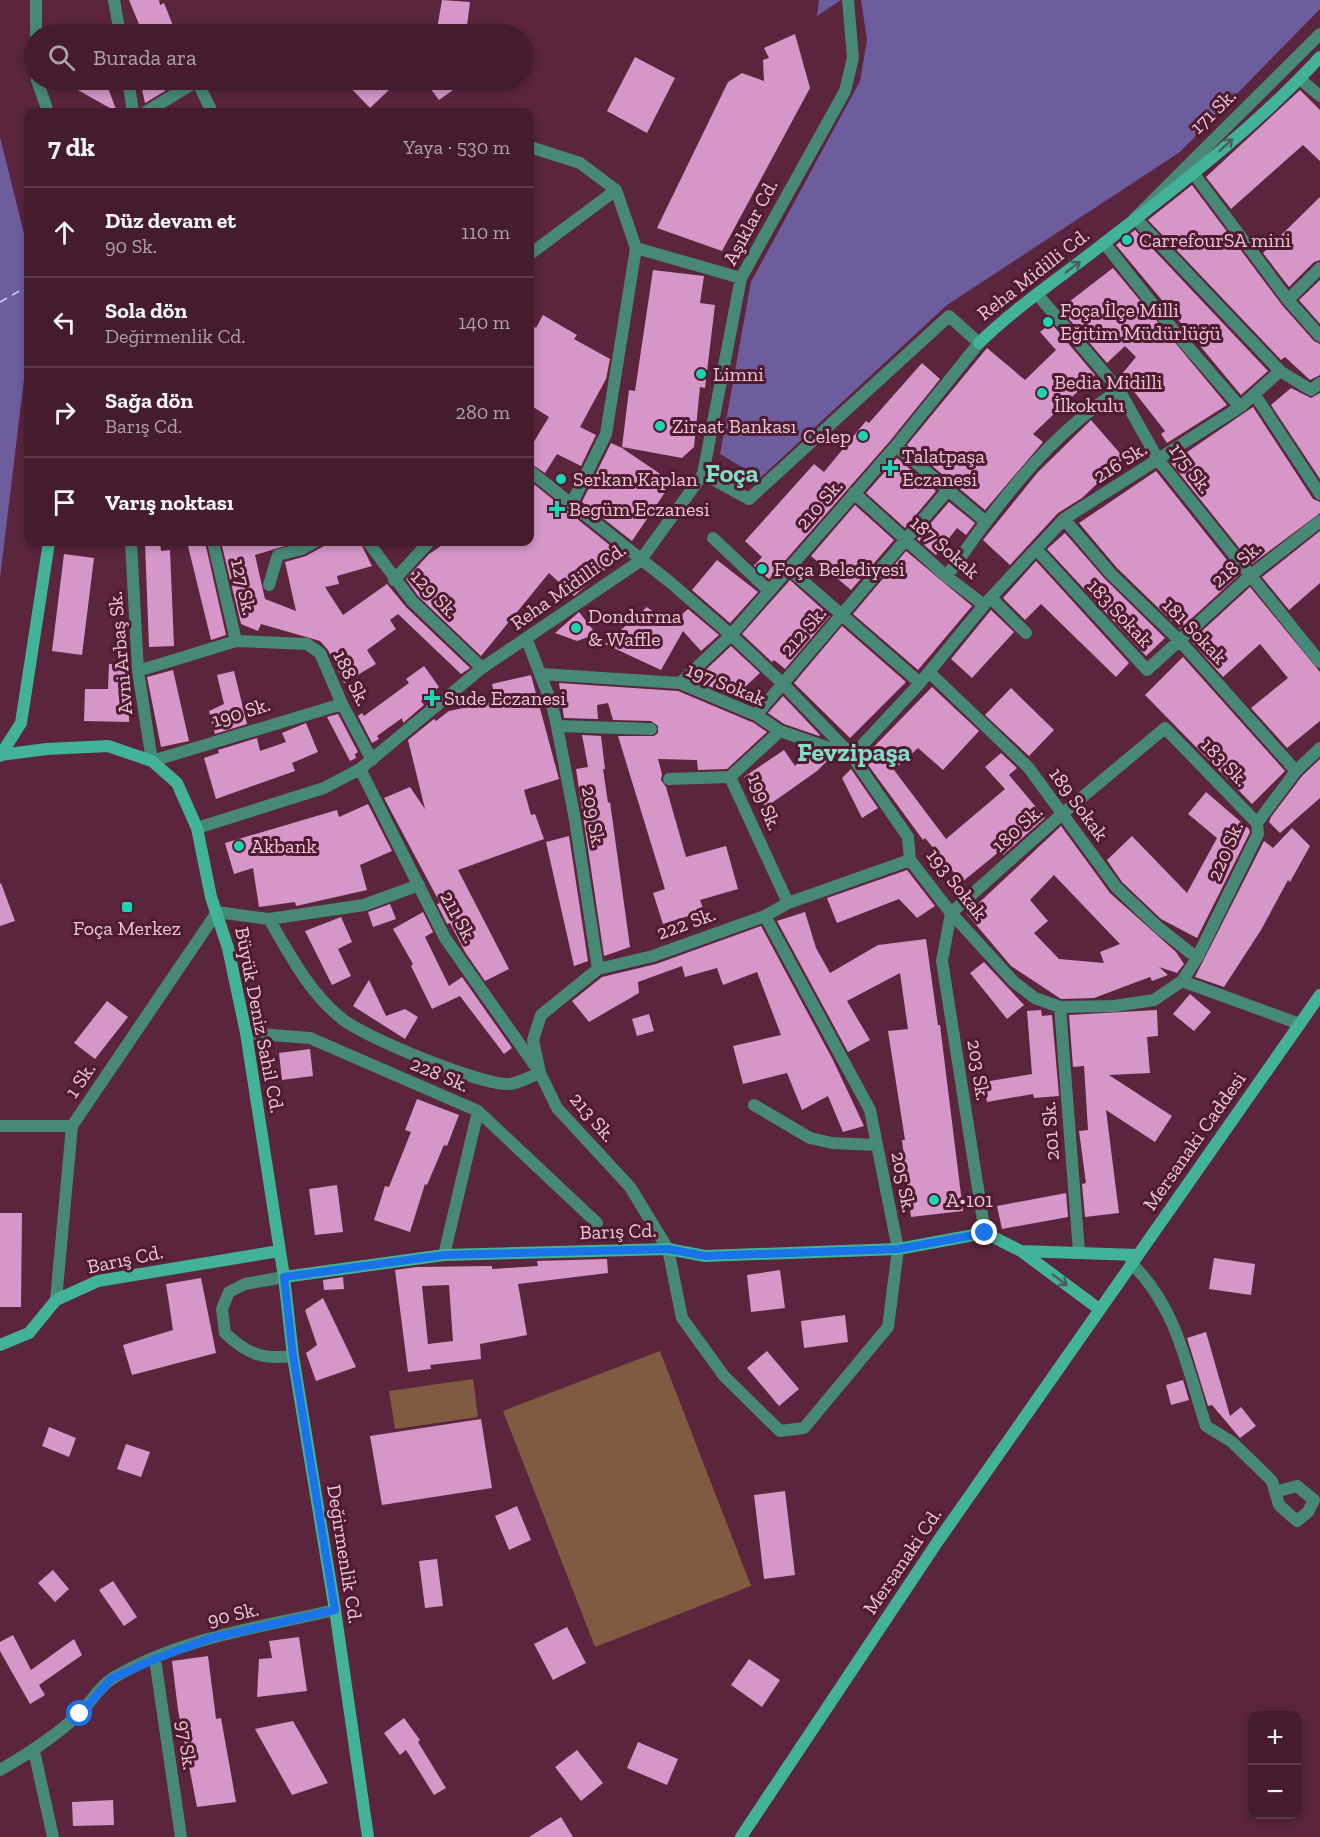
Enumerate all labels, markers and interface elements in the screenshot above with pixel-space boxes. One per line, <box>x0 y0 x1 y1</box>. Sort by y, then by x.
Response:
search box <box>24 24 534 90</box>
icon: search <box>45 41 78 74</box>
text: Burada ara <box>93 44 197 71</box>
street label: 171 Sk. <box>1185 84 1241 138</box>
text: 7 dk <box>48 131 95 163</box>
text: Yaya · 530 m <box>403 135 510 159</box>
one-way arrow <box>1218 138 1233 152</box>
street label: Aşıklar Cd. <box>717 175 783 269</box>
text: Düz devam et <box>105 207 236 234</box>
icon: ahead <box>48 216 81 249</box>
text: 110 m <box>461 220 510 244</box>
street label: Reha Midilli Cd. <box>972 223 1094 325</box>
place label: CarrefourSA mini <box>1139 228 1291 252</box>
marker: CarrefourSA mini <box>1120 233 1134 247</box>
text: 90 Sk. <box>105 234 157 258</box>
one-way arrow <box>1065 260 1081 273</box>
text: Sola dön <box>105 297 187 324</box>
place label: Foça İlçe Milli Eğitim Müdürlüğü <box>1060 298 1221 345</box>
icon: left <box>48 306 81 339</box>
text: 140 m <box>458 310 510 334</box>
marker: Foça İlçe Milli Eğitim Müdürlüğü <box>1041 315 1055 329</box>
text: Değirmenlik Cd. <box>105 324 246 348</box>
place label: Limni <box>713 362 764 386</box>
marker: Limni <box>694 367 708 381</box>
place label: Bedia Midilli İlkokulu <box>1054 370 1163 417</box>
marker: Bedia Midilli İlkokulu <box>1035 386 1049 400</box>
text: Sağa dön <box>105 387 193 414</box>
icon: right <box>48 396 81 429</box>
text: 280 m <box>456 400 510 424</box>
text: Barış Cd. <box>105 414 182 438</box>
place label: Ziraat Bankası <box>672 414 797 438</box>
marker: Ziraat Bankası <box>653 419 667 433</box>
place label: Celep <box>803 424 851 448</box>
marker: Celep <box>856 429 870 443</box>
street label: 216 Sk. <box>1089 436 1151 488</box>
street label: 175 Sk. <box>1164 438 1218 498</box>
place label: Talatpaşa Eczanesi <box>902 444 985 491</box>
district label: Foça <box>705 457 759 489</box>
marker: Talatpaşa Eczanesi <box>883 461 897 475</box>
place label: Serkan Kaplan <box>573 467 698 491</box>
marker: Serkan Kaplan <box>554 472 568 486</box>
street label: 210 Sk. <box>790 474 848 534</box>
icon: arrive <box>48 486 81 519</box>
text: Varış noktası <box>105 489 234 516</box>
place label: Begüm Eczanesi <box>569 497 710 521</box>
marker: Begüm Eczanesi <box>550 502 564 516</box>
street label: 187 Sokak <box>906 510 985 584</box>
street label: 218 Sk. <box>1206 536 1266 592</box>
street label: Reha Midilli Cd. <box>506 537 630 635</box>
street label: 127 Sk. <box>226 556 262 618</box>
place label: Foça Belediyesi <box>774 557 905 581</box>
marker: Foça Belediyesi <box>755 562 769 576</box>
street label: 129 Sk. <box>406 565 464 623</box>
street label: 183 Sokak <box>1083 574 1158 652</box>
street label: Avni Arbaş Sk. <box>103 590 137 716</box>
street label: 181 Sokak <box>1158 593 1233 669</box>
street label: 212 Sk. <box>775 601 831 661</box>
place label: Dondurma & Waffle <box>588 604 682 651</box>
marker: Dondurma & Waffle <box>569 621 583 635</box>
street label: 188 Sk. <box>328 646 376 710</box>
street label: 197 Sokak <box>683 657 770 711</box>
place label: Sude Eczanesi <box>444 686 566 710</box>
marker: Sude Eczanesi <box>425 691 439 705</box>
street label: 190 Sk. <box>209 692 273 732</box>
street label: 183 Sk. <box>1196 733 1254 791</box>
district label: Fevzipaşa <box>797 736 911 768</box>
street label: 189 Sokak <box>1044 763 1114 846</box>
street label: 199 Sk. <box>743 770 787 834</box>
street label: 209 Sk. <box>577 784 611 850</box>
street label: 180 Sk. <box>987 799 1047 857</box>
street label: 220 Sk. <box>1202 818 1248 884</box>
place label: Akbank <box>251 834 317 858</box>
marker: Akbank <box>232 839 246 853</box>
street label: 193 Sokak <box>922 844 993 925</box>
street label: 211 Sk. <box>435 887 483 947</box>
marker: Foça Merkez <box>120 900 134 914</box>
street label: 222 Sk. <box>653 901 719 945</box>
place label: Foça Merkez <box>73 916 181 940</box>
street label: Büyük Deniz Sahil Cd. <box>230 925 290 1115</box>
street label: 203 Sk. <box>962 1038 996 1102</box>
street label: 228 Sk. <box>407 1051 473 1097</box>
street label: 1 Sk. <box>60 1058 100 1102</box>
street label: Mersanaki Caddesi <box>1137 1067 1251 1215</box>
street label: 213 Sk. <box>565 1087 621 1147</box>
street label: 201 Sk. <box>1036 1101 1064 1161</box>
street label: 205 Sk. <box>886 1149 922 1215</box>
place label: A•101 <box>946 1188 993 1212</box>
marker: A•101 <box>927 1193 941 1207</box>
street label: Barış Cd. <box>579 1218 657 1244</box>
route end <box>971 1219 997 1245</box>
street label: Barış Cd. <box>85 1239 165 1279</box>
one-way arrow <box>1052 1273 1068 1286</box>
street label: Değirmenlik Cd. <box>322 1483 368 1625</box>
street label: Mersanaki Cd. <box>858 1503 946 1619</box>
street label: 90 Sk. <box>205 1596 261 1632</box>
route start <box>66 1700 92 1726</box>
map controls <box>1248 1711 1302 1819</box>
button: + <box>1248 1711 1302 1765</box>
street label: 97 Sk. <box>172 1719 202 1771</box>
button: − <box>1248 1765 1302 1819</box>

